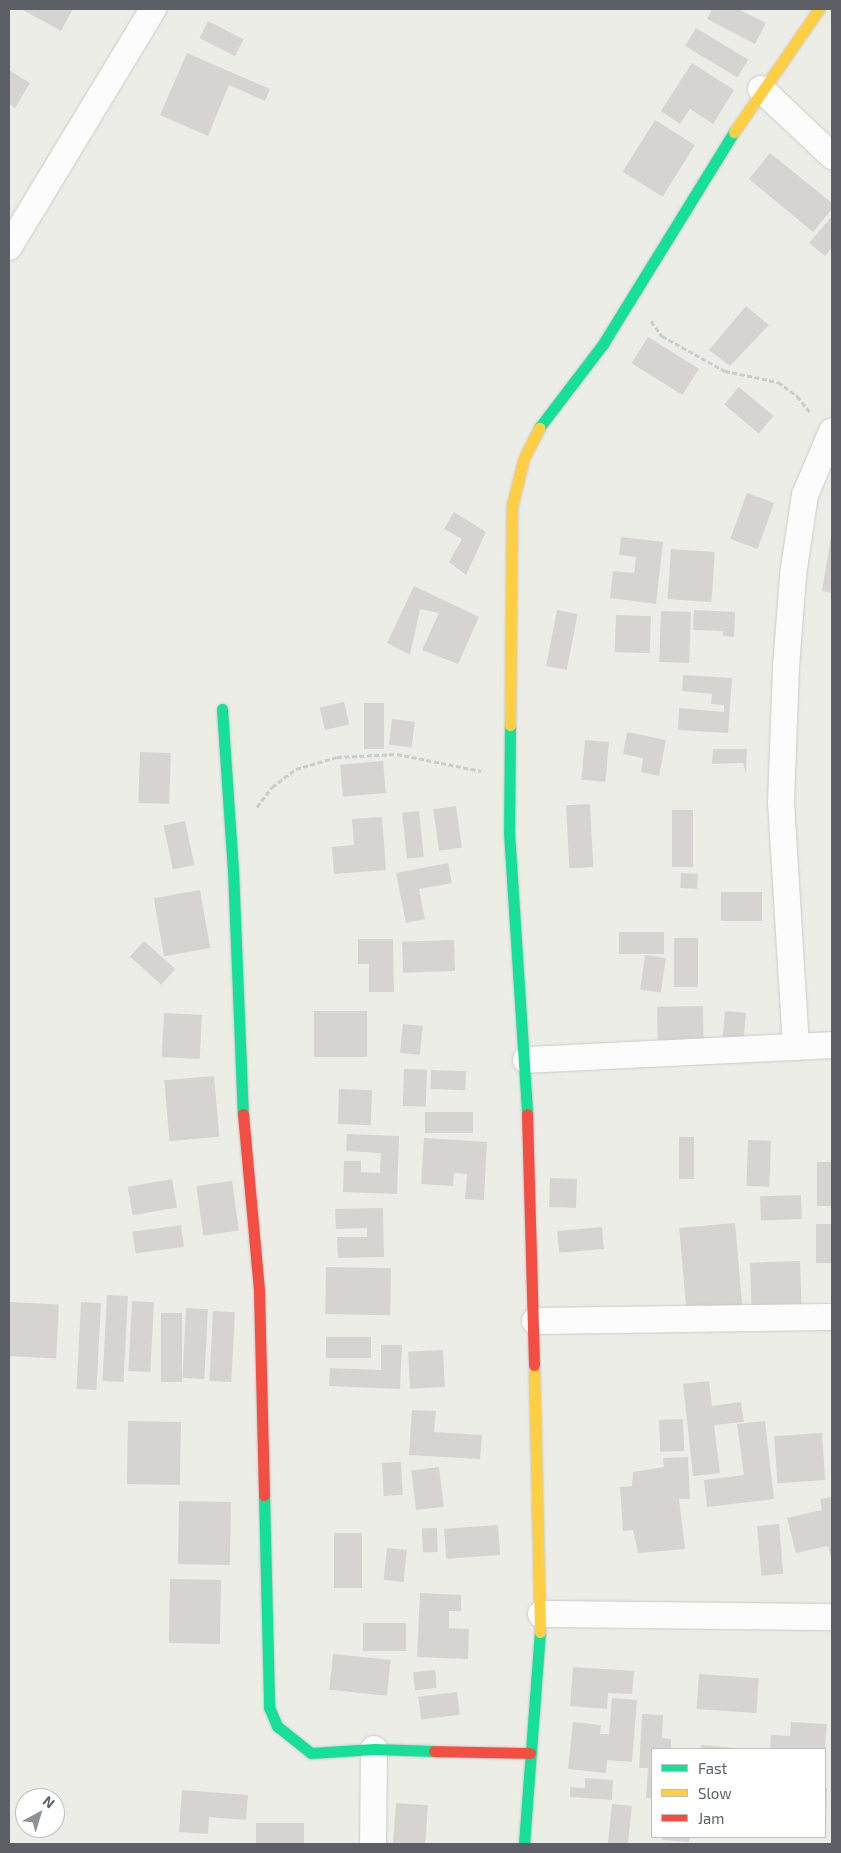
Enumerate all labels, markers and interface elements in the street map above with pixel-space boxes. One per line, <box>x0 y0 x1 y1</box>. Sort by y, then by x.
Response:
legend <box>651 1748 826 1838</box>
text: Fast <box>698 1759 727 1777</box>
text: Slow <box>698 1784 732 1802</box>
north arrow <box>15 1788 65 1838</box>
text: N <box>40 1792 58 1812</box>
text: Jam <box>698 1809 724 1827</box>

